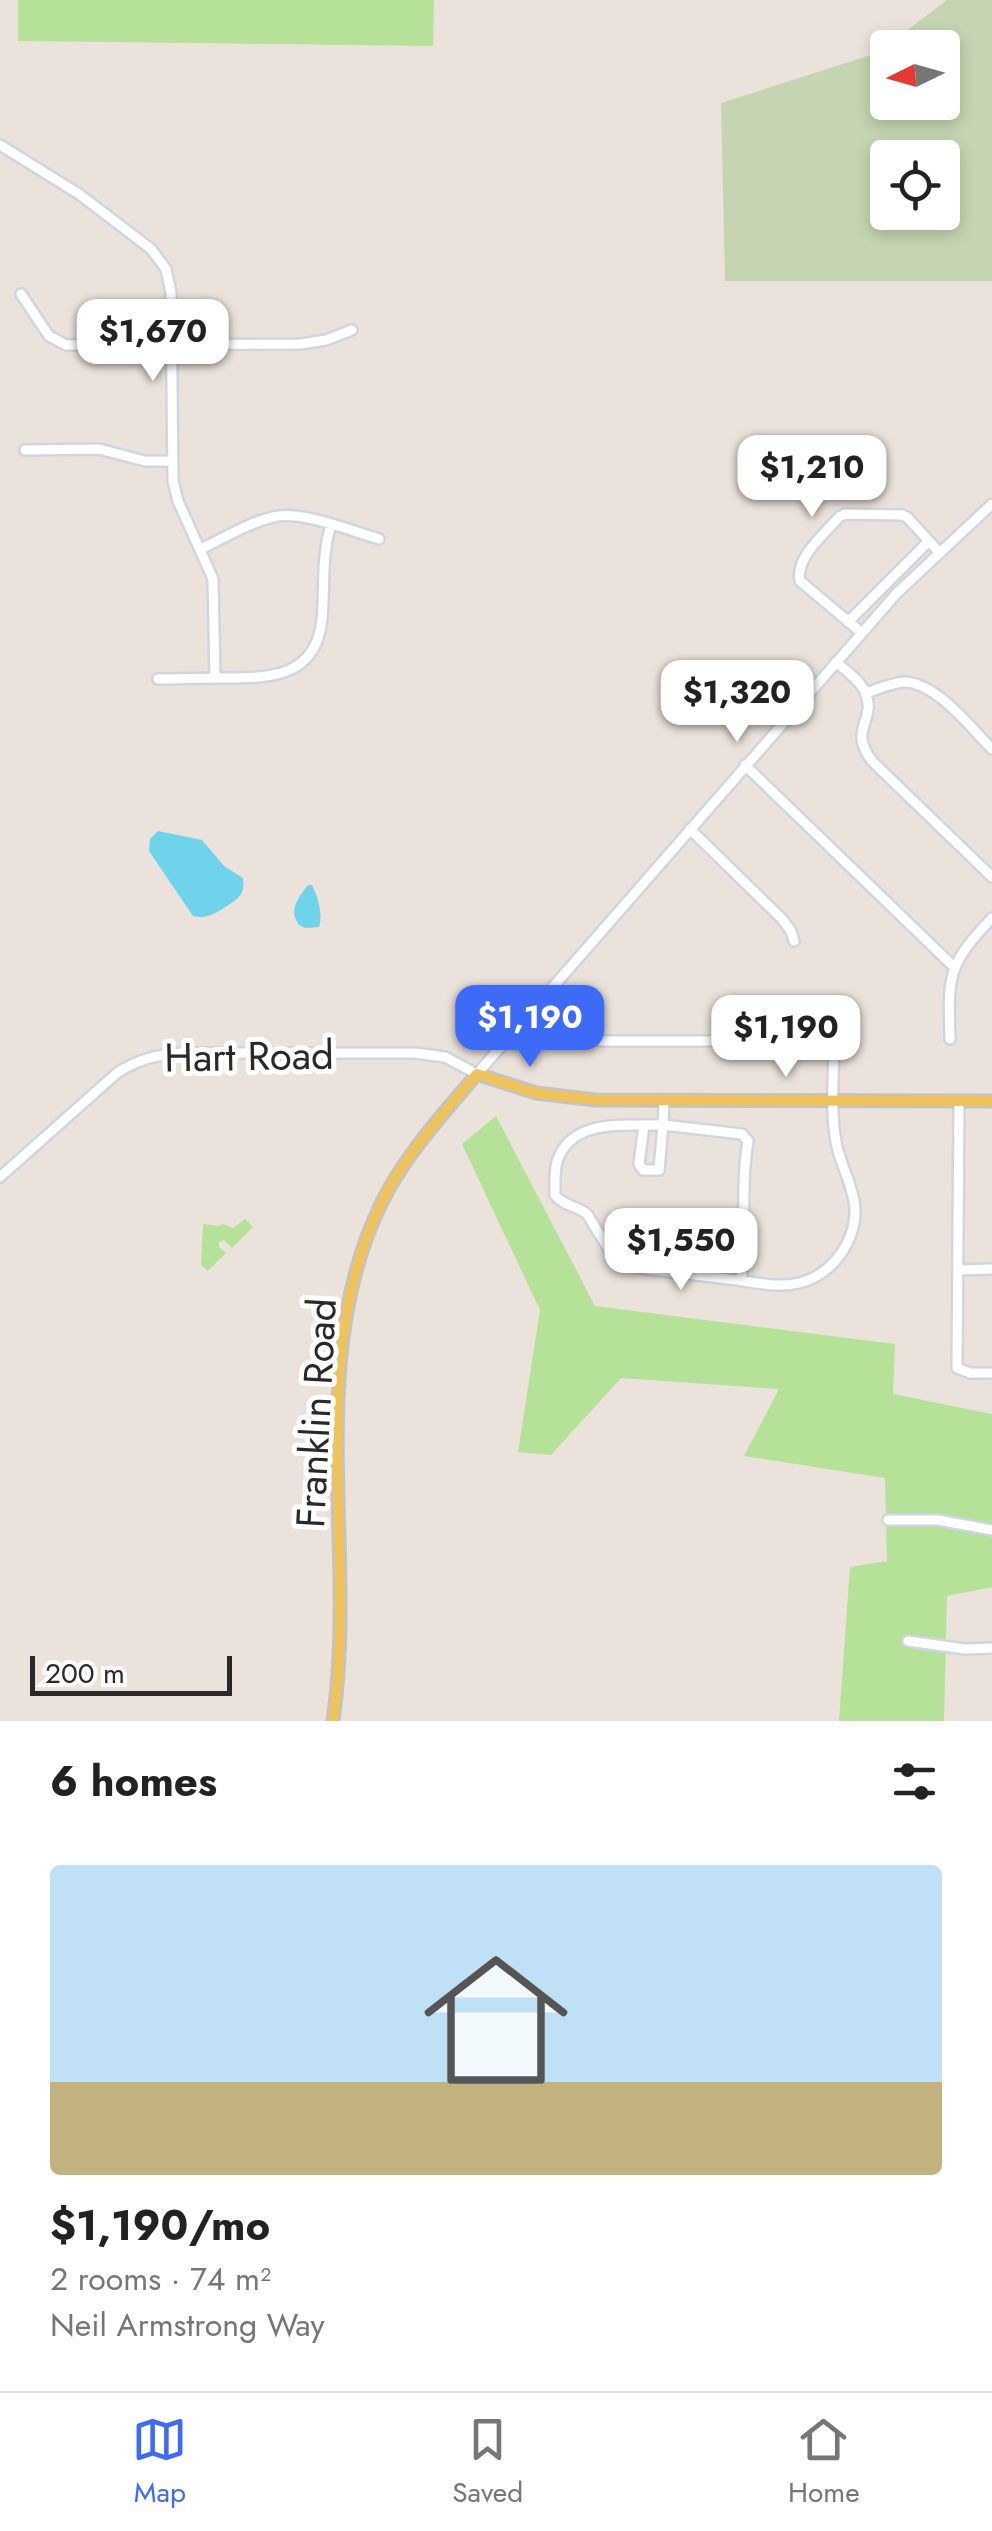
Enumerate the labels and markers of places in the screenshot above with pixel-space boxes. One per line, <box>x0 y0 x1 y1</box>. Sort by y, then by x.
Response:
pin: $1,670 <box>72 299 234 384</box>
pin: $1,210 <box>731 435 893 520</box>
pin: $1,320 <box>656 660 818 745</box>
pin: $1,190 <box>449 985 611 1070</box>
pin: $1,190 <box>705 995 867 1080</box>
pin: $1,550 <box>600 1208 762 1293</box>

